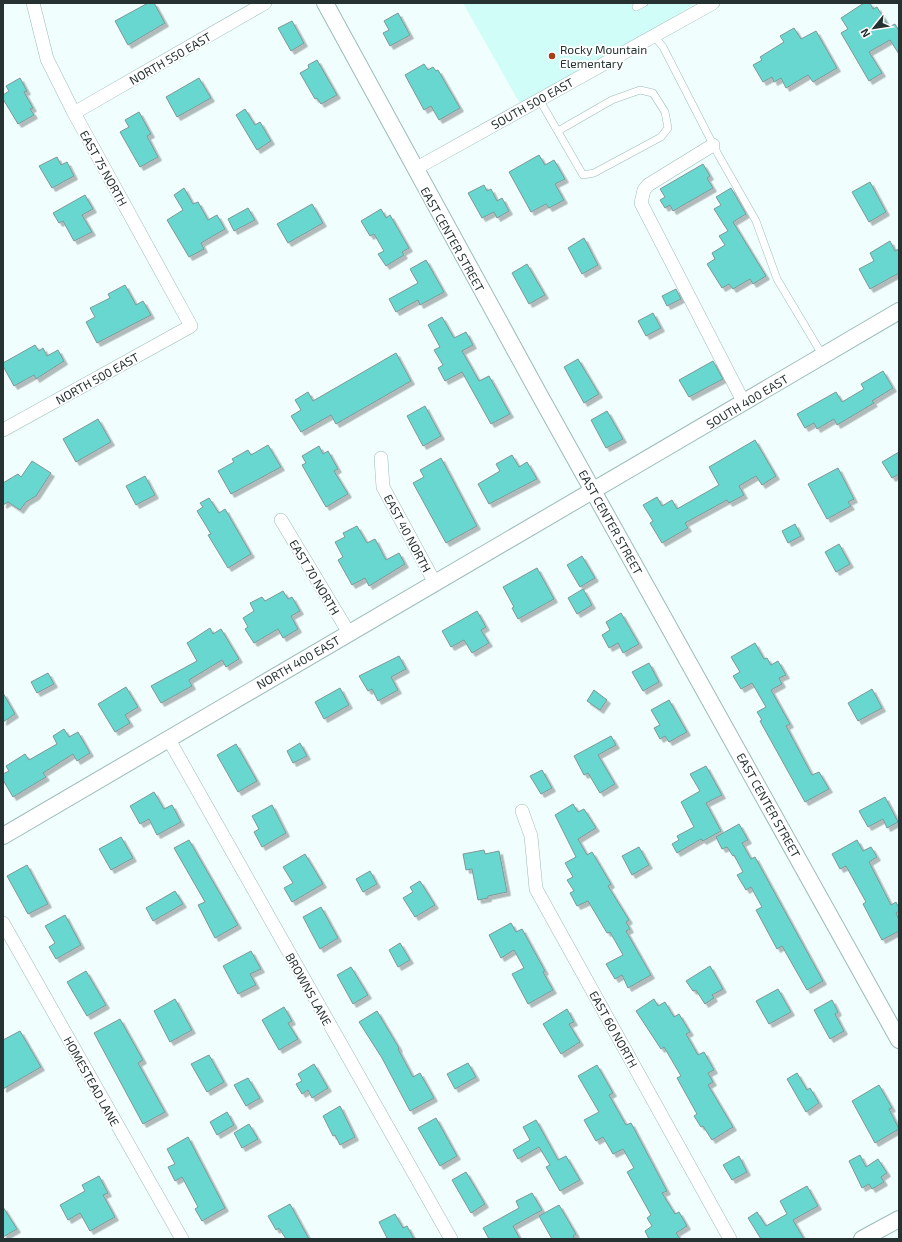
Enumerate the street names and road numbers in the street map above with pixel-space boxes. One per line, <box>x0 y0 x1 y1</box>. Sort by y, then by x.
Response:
street label: NORTH 550 EAST <box>127 29 213 87</box>
street label: SOUTH 500 EAST <box>488 75 576 131</box>
street label: EAST 75 NORTH <box>77 128 131 208</box>
street label: EAST CENTER STREET <box>418 184 488 294</box>
street label: NORTH 500 EAST <box>53 349 141 407</box>
street label: SOUTH 400 EAST <box>704 371 790 431</box>
street label: EAST CENTER STREET <box>576 467 646 577</box>
street label: EAST 40 NORTH <box>382 492 434 574</box>
street label: EAST 70 NORTH <box>287 537 343 617</box>
street label: NORTH 400 EAST <box>254 632 342 692</box>
street label: EAST CENTER STREET <box>734 750 804 860</box>
street label: BROWNS LANE <box>283 950 335 1028</box>
street label: EAST 60 NORTH <box>587 988 641 1070</box>
street label: HOMESTEAD LANE <box>61 1034 123 1129</box>

